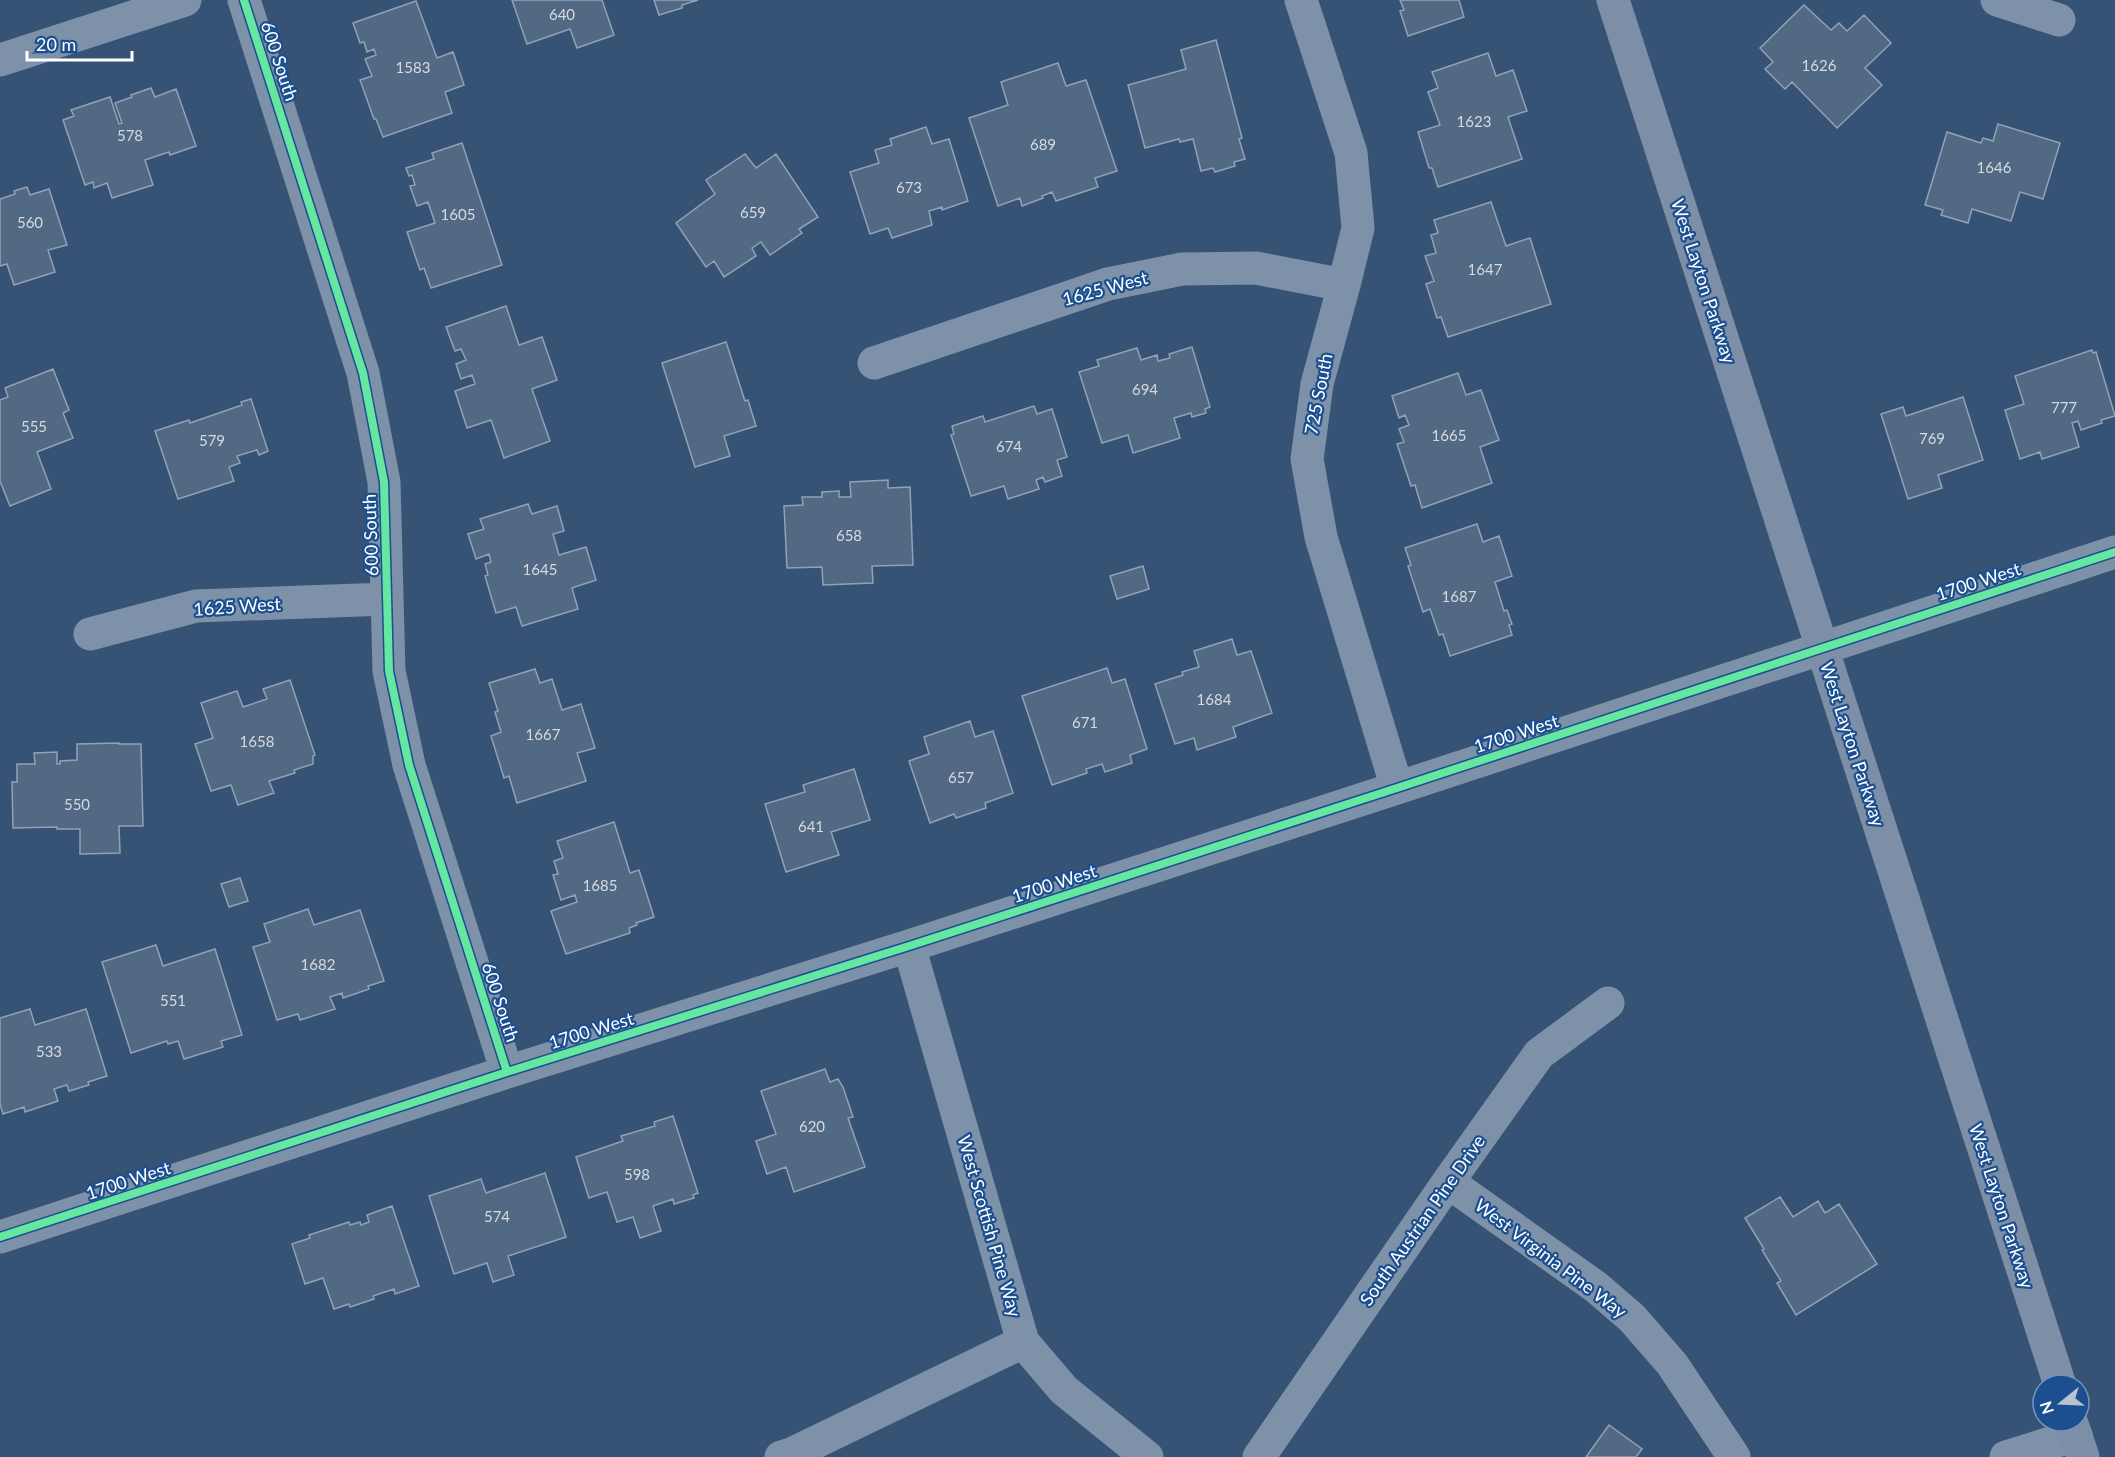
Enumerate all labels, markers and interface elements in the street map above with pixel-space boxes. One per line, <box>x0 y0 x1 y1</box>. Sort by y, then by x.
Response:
house number: 640 <box>549 5 575 23</box>
street label: 600 South <box>257 18 303 104</box>
scale bar <box>27 24 132 62</box>
text: 20 m <box>36 33 76 55</box>
house number: 1626 <box>1802 56 1837 74</box>
house number: 1583 <box>396 58 430 76</box>
house number: 1623 <box>1457 112 1491 130</box>
house number: 578 <box>117 126 143 144</box>
house number: 689 <box>1030 135 1056 153</box>
house number: 1646 <box>1977 158 2012 176</box>
house number: 673 <box>896 178 922 196</box>
street label: West Layton Parkway <box>1667 196 1741 367</box>
house number: 659 <box>740 203 766 221</box>
house number: 1605 <box>441 205 475 223</box>
house number: 560 <box>17 213 43 231</box>
house number: 1647 <box>1468 260 1503 278</box>
street label: 1625 West <box>1060 266 1151 310</box>
street label: 725 South <box>1299 351 1337 437</box>
house number: 694 <box>1132 380 1158 398</box>
house number: 777 <box>2051 398 2077 416</box>
house number: 555 <box>21 417 47 435</box>
house number: 1665 <box>1432 426 1466 444</box>
house number: 769 <box>1919 429 1945 447</box>
house number: 579 <box>199 431 225 449</box>
house number: 674 <box>996 437 1022 455</box>
street label: 600 South <box>358 493 382 577</box>
house number: 658 <box>836 526 862 544</box>
street label: 1700 West <box>1933 557 2024 605</box>
house number: 1645 <box>523 560 557 578</box>
house number: 1687 <box>1442 587 1477 605</box>
street label: 1625 West <box>193 592 282 620</box>
street label: West Layton Parkway <box>1816 659 1890 830</box>
house number: 1684 <box>1197 690 1232 708</box>
street label: 1700 West <box>1471 709 1562 757</box>
house number: 671 <box>1072 713 1098 731</box>
house number: 1667 <box>526 725 561 743</box>
house number: 1658 <box>240 732 274 750</box>
house number: 657 <box>948 768 974 786</box>
house number: 550 <box>64 795 90 813</box>
house number: 641 <box>798 817 824 835</box>
street label: 1700 West <box>1009 859 1100 907</box>
house number: 1685 <box>583 876 617 894</box>
house number: 1682 <box>301 955 335 973</box>
street label: 600 South <box>478 959 524 1045</box>
house number: 551 <box>160 991 186 1009</box>
street label: 1700 West <box>546 1007 637 1053</box>
house number: 533 <box>36 1042 62 1060</box>
house number: 620 <box>799 1117 825 1135</box>
street label: West Layton Parkway <box>1965 1121 2039 1292</box>
street label: South Austrian Pine Drive <box>1355 1130 1489 1310</box>
street label: West Scottish Pine Way <box>954 1133 1027 1320</box>
street label: 1700 West <box>83 1156 174 1204</box>
house number: 598 <box>624 1165 650 1183</box>
street label: West Virginia Pine Way <box>1471 1194 1632 1323</box>
house number: 574 <box>484 1207 510 1225</box>
north arrow <box>2031 1373 2091 1433</box>
text: N <box>2035 1399 2057 1417</box>

